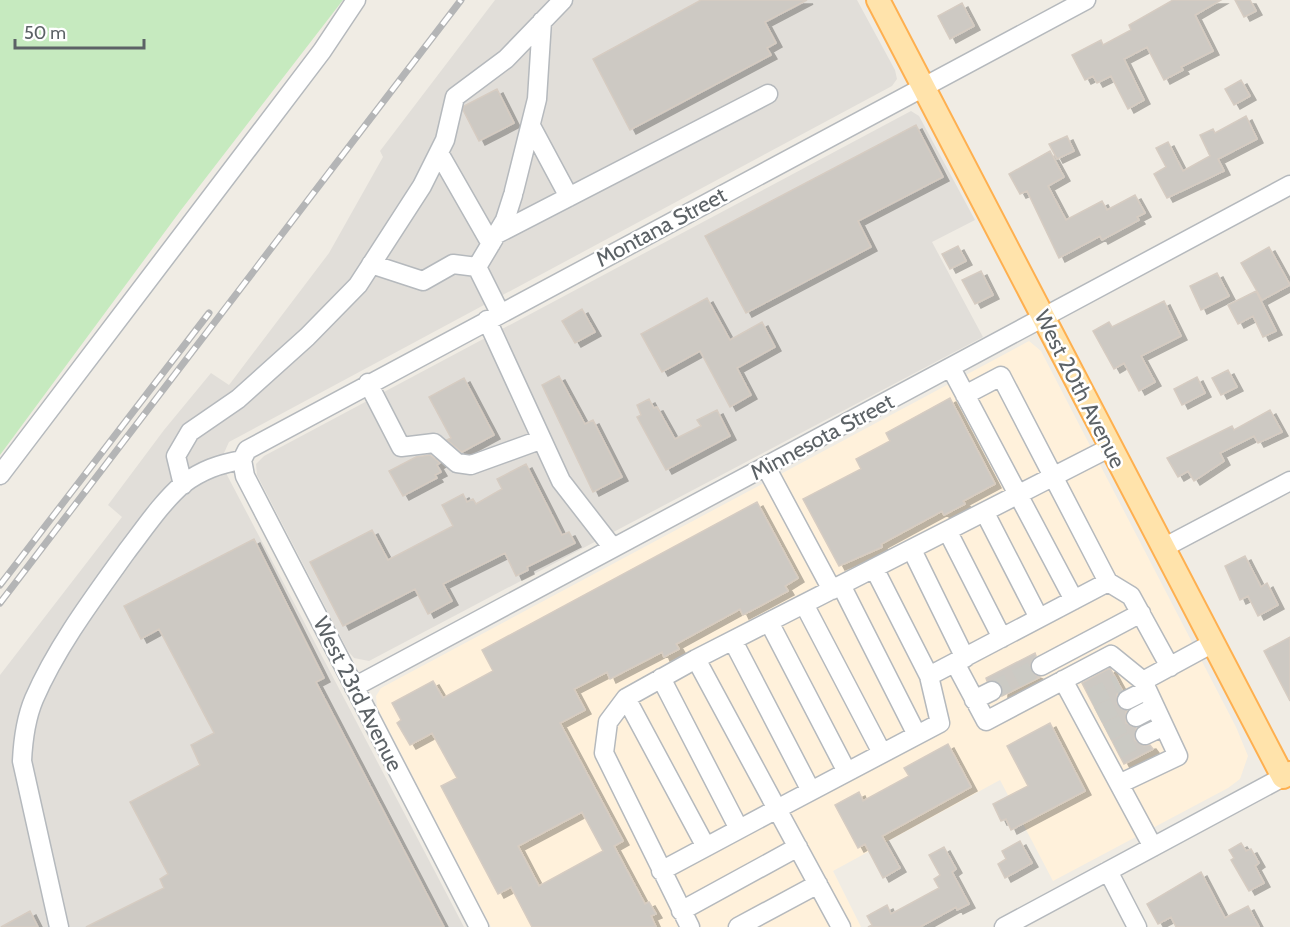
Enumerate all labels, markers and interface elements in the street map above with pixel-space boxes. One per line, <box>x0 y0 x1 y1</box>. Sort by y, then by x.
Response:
scale bar <box>15 12 144 50</box>
text: 50 m <box>24 22 66 44</box>
street label: Montana Street <box>591 181 731 273</box>
street label: West 20th Avenue <box>1029 306 1131 472</box>
street label: Minnesota Street <box>746 388 899 486</box>
street label: West 23rd Avenue <box>307 612 409 776</box>

